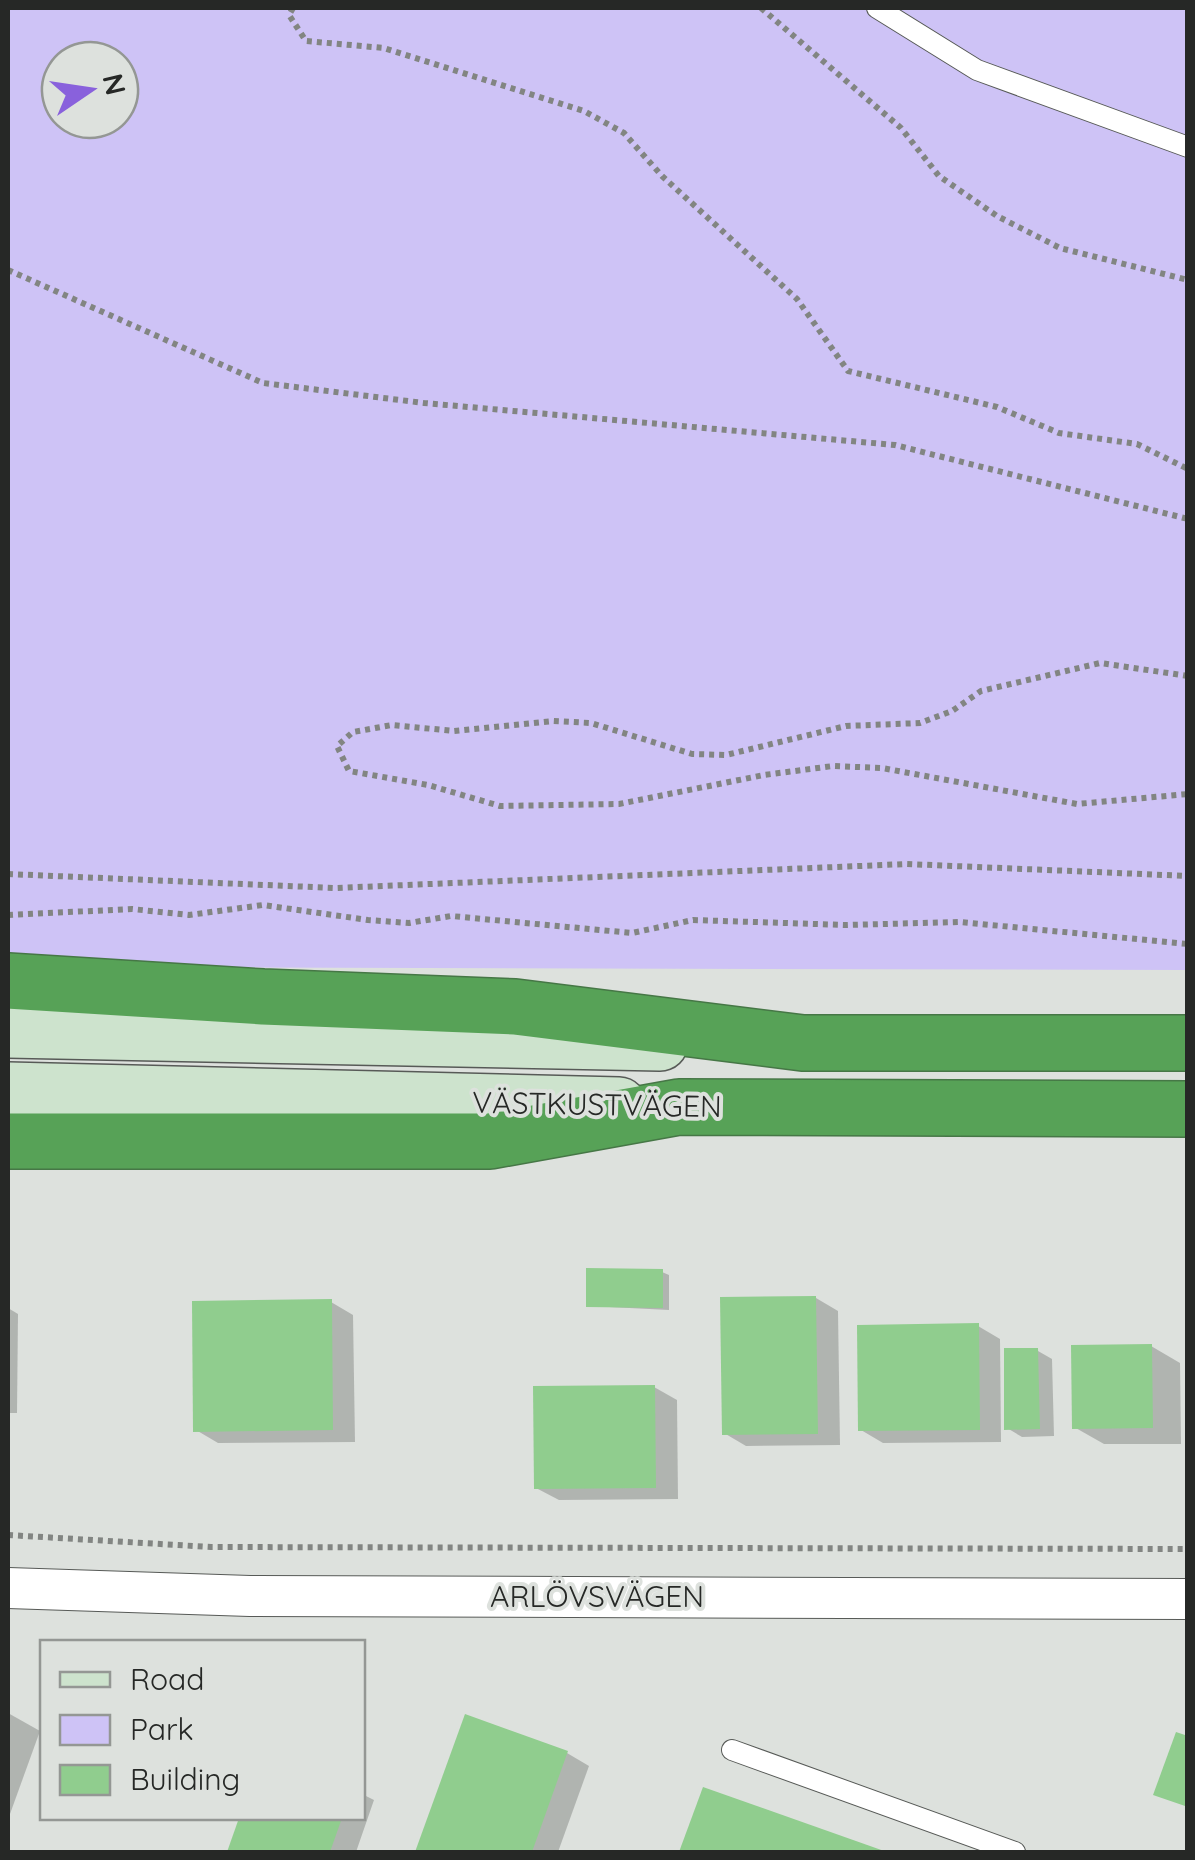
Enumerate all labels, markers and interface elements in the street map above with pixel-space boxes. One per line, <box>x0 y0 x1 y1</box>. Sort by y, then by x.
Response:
north arrow <box>40 40 140 140</box>
text: N <box>95 70 134 98</box>
street label: VÄSTKUSTVÄGEN <box>472 1083 722 1125</box>
street label: ARLÖVSVÄGEN <box>490 1577 704 1615</box>
legend <box>40 1640 365 1820</box>
text: Road <box>130 1660 204 1698</box>
text: Park <box>130 1710 194 1748</box>
text: Building <box>130 1760 240 1798</box>

